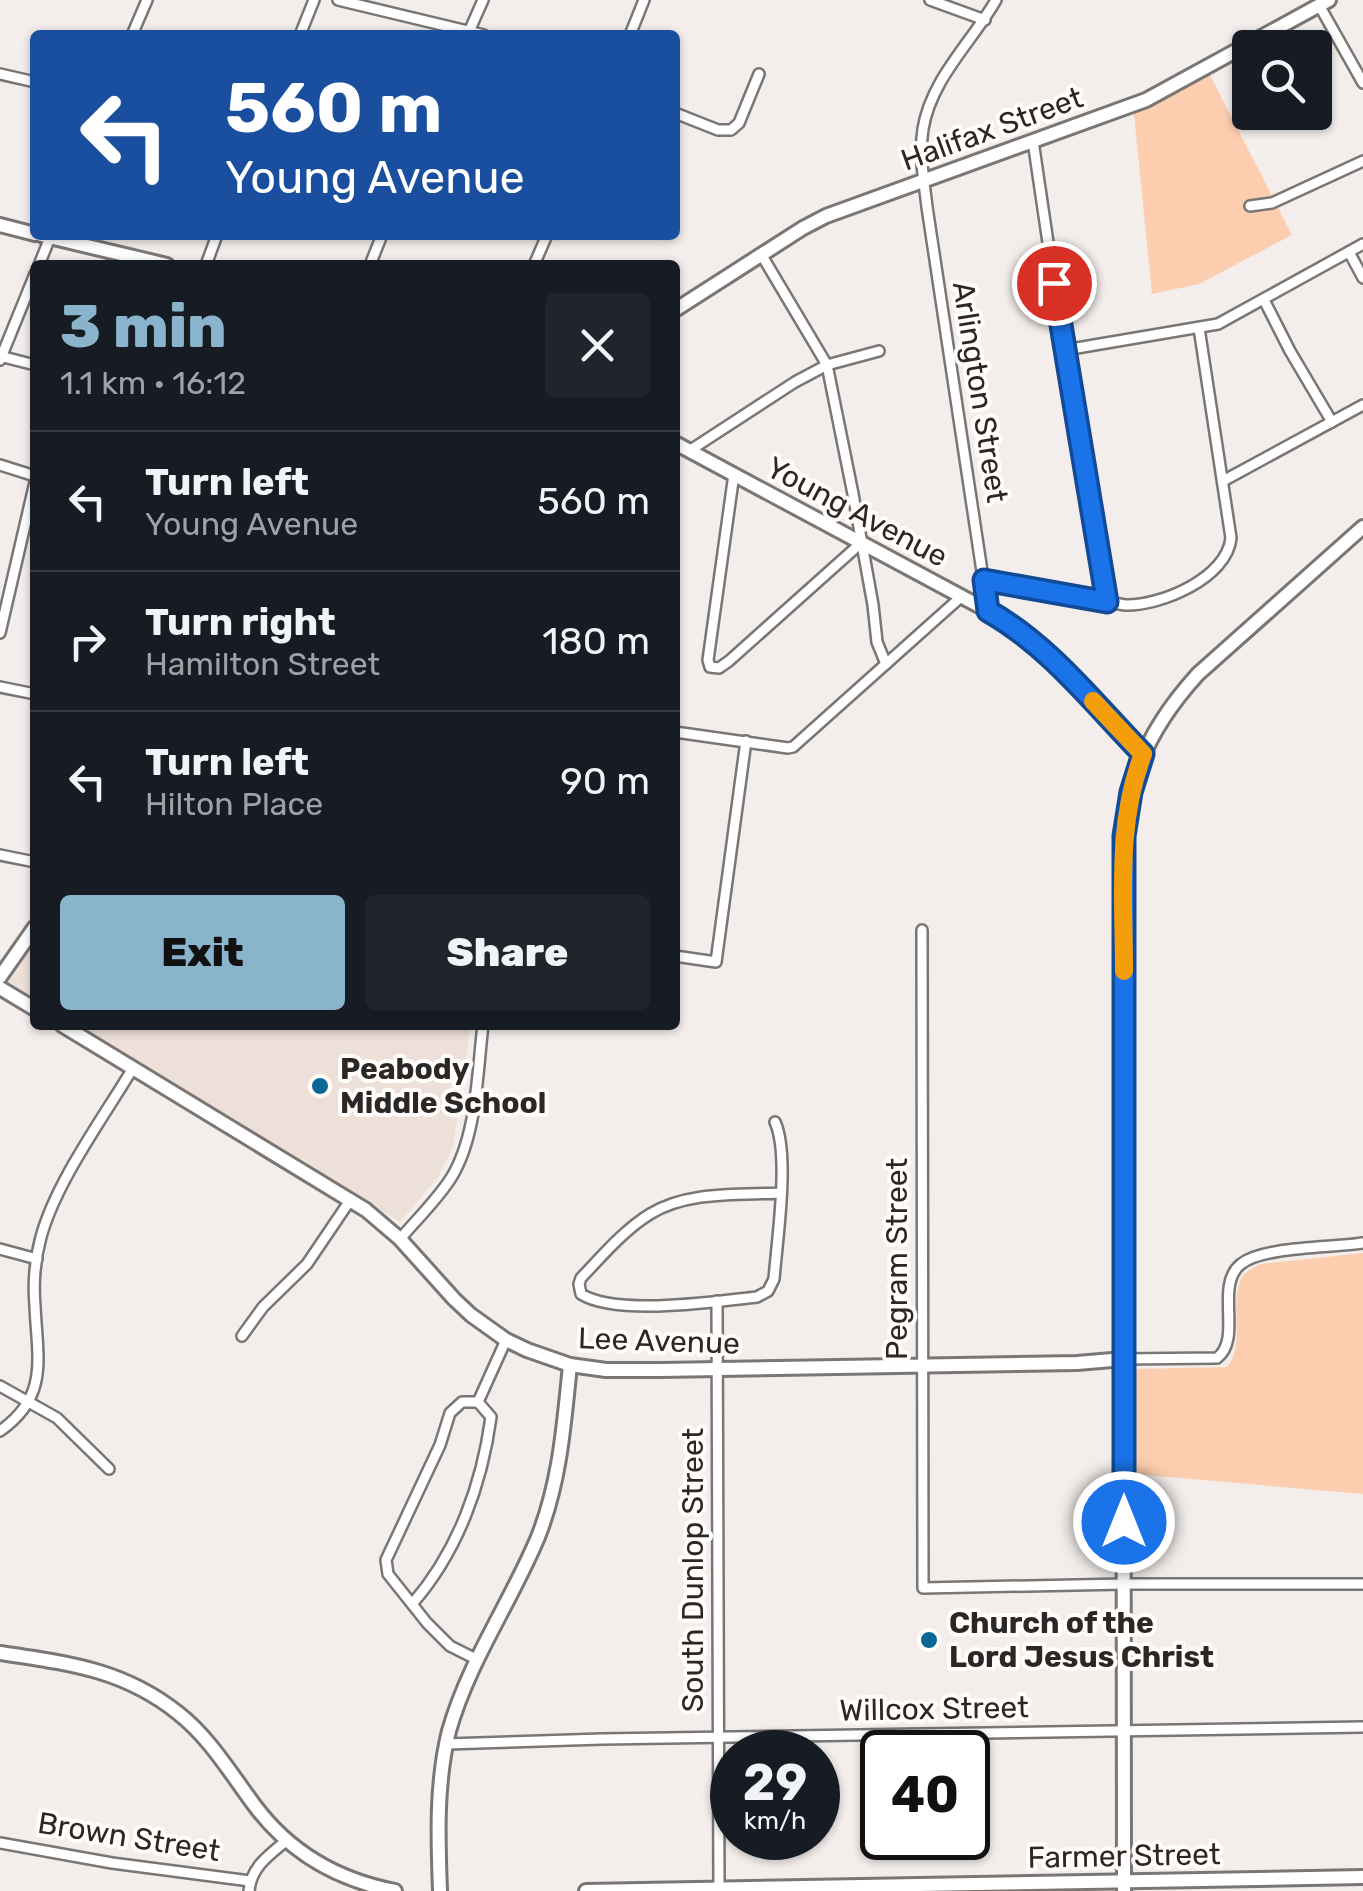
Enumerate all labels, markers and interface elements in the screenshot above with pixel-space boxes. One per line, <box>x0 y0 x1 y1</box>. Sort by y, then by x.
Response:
map controls <box>1232 30 1332 130</box>
button: search <box>1232 30 1332 130</box>
text: 560 m <box>225 67 442 150</box>
icon: left <box>60 70 190 200</box>
street label: Halifax Street <box>896 79 1088 179</box>
text: Young Avenue <box>225 151 525 204</box>
pin <box>1012 241 1097 326</box>
icon: arrive <box>1027 256 1082 311</box>
street label: Arlington Street <box>945 279 1015 505</box>
text: 3 min <box>60 291 226 362</box>
button: close <box>545 293 650 398</box>
text: 1.1 km · 16:12 <box>60 364 246 402</box>
street label: Young Avenue <box>760 449 954 575</box>
text: Turn left <box>145 459 309 505</box>
icon: left <box>60 474 115 529</box>
text: 560 m <box>537 478 650 524</box>
text: Young Avenue <box>145 505 358 543</box>
text: Turn right <box>145 599 336 645</box>
icon: right <box>60 614 115 669</box>
text: 180 m <box>542 618 650 664</box>
text: Hamilton Street <box>145 645 380 683</box>
text: Turn left <box>145 739 309 785</box>
icon: left <box>60 754 115 809</box>
text: 90 m <box>560 758 650 804</box>
text: Hilton Place <box>145 785 323 823</box>
button: Exit <box>60 895 345 1010</box>
button: Share <box>365 895 650 1010</box>
place label: Peabody Middle School <box>340 1051 546 1121</box>
marker: Peabody Middle School <box>309 1075 331 1097</box>
street label: Pegram Street <box>879 1158 915 1360</box>
street label: Lee Avenue <box>578 1320 740 1362</box>
street label: South Dunlop Street <box>675 1427 711 1712</box>
position arrow <box>1072 1470 1176 1574</box>
place label: Church of the Lord Jesus Christ <box>949 1605 1214 1675</box>
marker: Church of the Lord Jesus Christ <box>918 1629 940 1651</box>
street label: Willcox Street <box>839 1689 1029 1729</box>
speed limit sign: 40 <box>860 1730 990 1860</box>
text: 29 <box>743 1753 807 1813</box>
street label: Brown Street <box>35 1805 223 1869</box>
text: km/h <box>744 1806 806 1835</box>
street label: Farmer Street <box>1027 1836 1221 1876</box>

